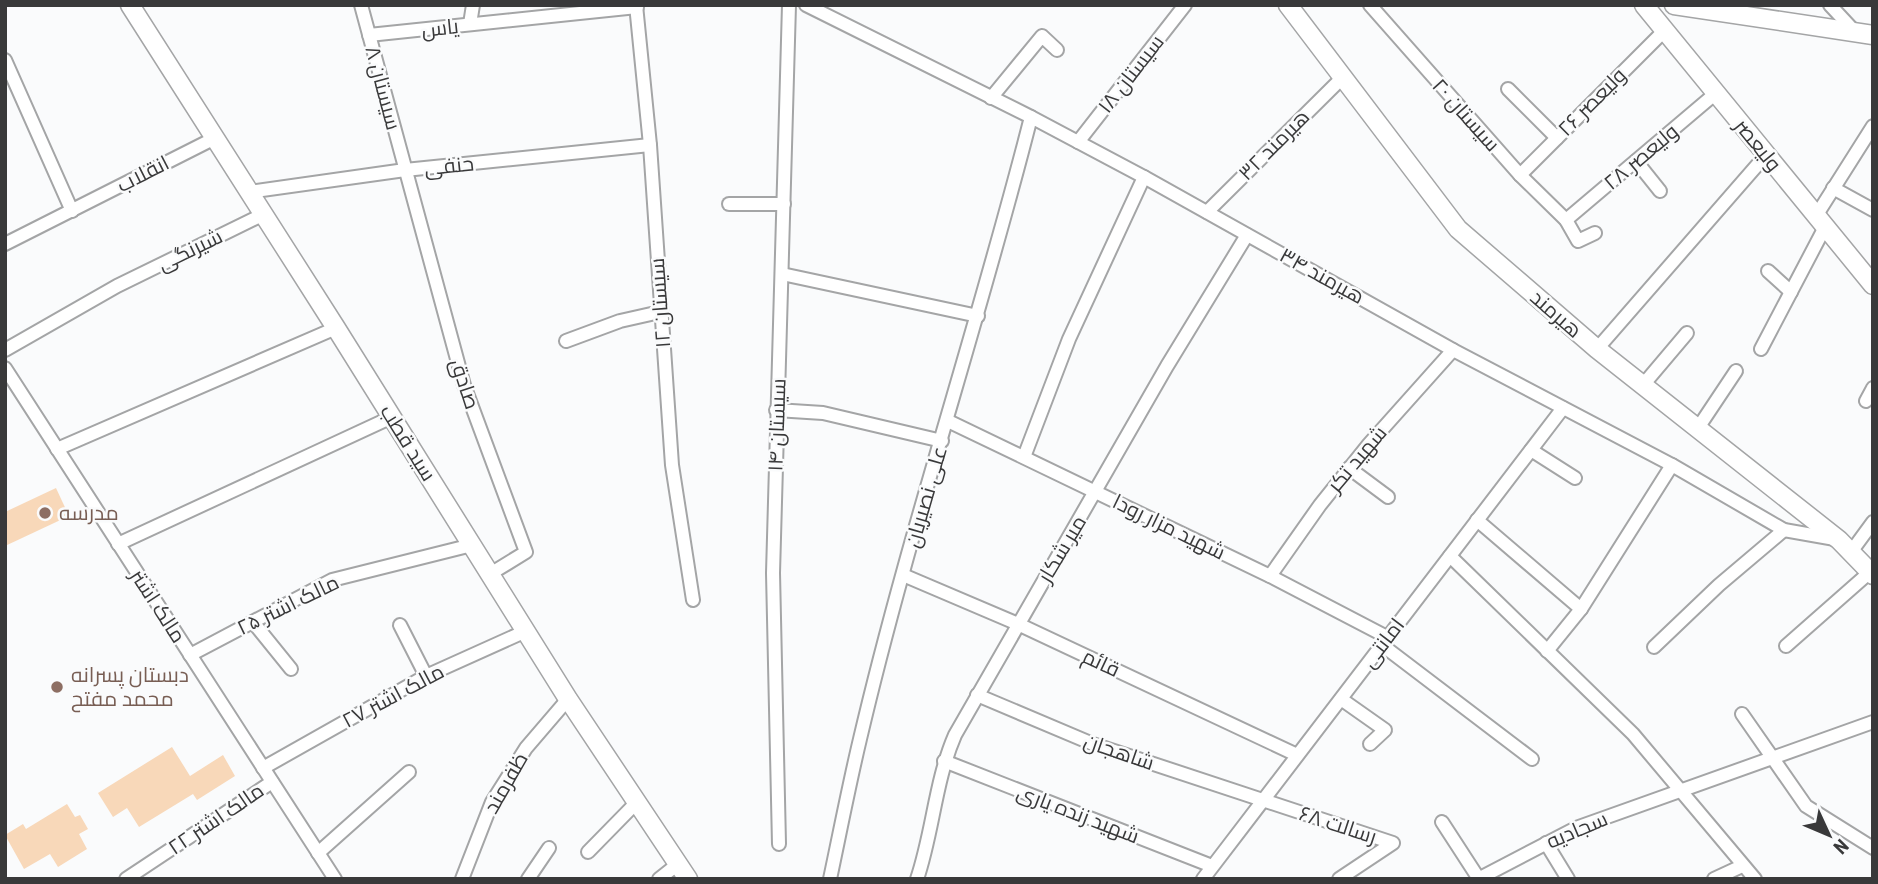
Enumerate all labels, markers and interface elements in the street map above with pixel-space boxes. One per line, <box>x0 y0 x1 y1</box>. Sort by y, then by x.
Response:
street label: یاس <box>420 14 460 43</box>
street label: سیستان ۱۸ <box>1093 30 1170 118</box>
street label: سیستان ۸ <box>359 43 406 133</box>
street label: ولیعصر ۲۶ <box>1553 63 1631 141</box>
street label: سیستان ۲۰ <box>1427 74 1505 157</box>
street label: هیرمند ۳۲ <box>1234 105 1314 185</box>
street label: ولیعصر <box>1729 113 1786 176</box>
street label: ولیعصر ۲۸ <box>1599 119 1683 195</box>
street label: انقلاب <box>113 151 173 197</box>
street label: حنفی <box>423 151 475 182</box>
street label: شیرنگی <box>154 224 227 277</box>
street label: هیرمند ۳۴ <box>1275 243 1369 309</box>
street label: سیستان ۱۲ <box>645 257 676 349</box>
street label: هیرمند <box>1525 285 1587 343</box>
street label: صادق <box>445 356 484 413</box>
street label: سیستان ۱۴ <box>763 378 792 472</box>
street label: سید قطب <box>375 400 441 486</box>
street label: شهید تکر <box>1322 421 1392 498</box>
street label: علی نصیریان <box>900 444 953 551</box>
street label: شهید مزار رودا <box>1108 489 1229 565</box>
place label: مدرسه <box>59 501 119 525</box>
marker: مدرسه <box>37 505 53 521</box>
street label: میر شکار <box>1032 511 1091 588</box>
street label: مالک اشتر <box>125 564 191 647</box>
street label: مالک اشتر ۲۵ <box>233 570 343 640</box>
street label: امانتی <box>1357 614 1410 673</box>
street label: قائم <box>1078 644 1123 684</box>
street label: مالک اشتر ۲۷ <box>338 659 448 733</box>
place label: دبستان پسرانه محمد مفتح <box>71 663 189 713</box>
marker: دبستان پسرانه محمد مفتح <box>49 679 65 695</box>
street label: شاهجان <box>1080 729 1157 776</box>
street label: ظفرمند <box>479 748 533 818</box>
street label: مالک اشتر ۲۲ <box>164 778 268 860</box>
street label: شهید زنده یاری <box>1013 780 1143 849</box>
north arrow <box>1794 800 1864 870</box>
street label: رسالت ۶۸ <box>1296 801 1380 849</box>
street label: سجادیه <box>1543 806 1611 854</box>
text: N <box>1829 834 1853 859</box>

